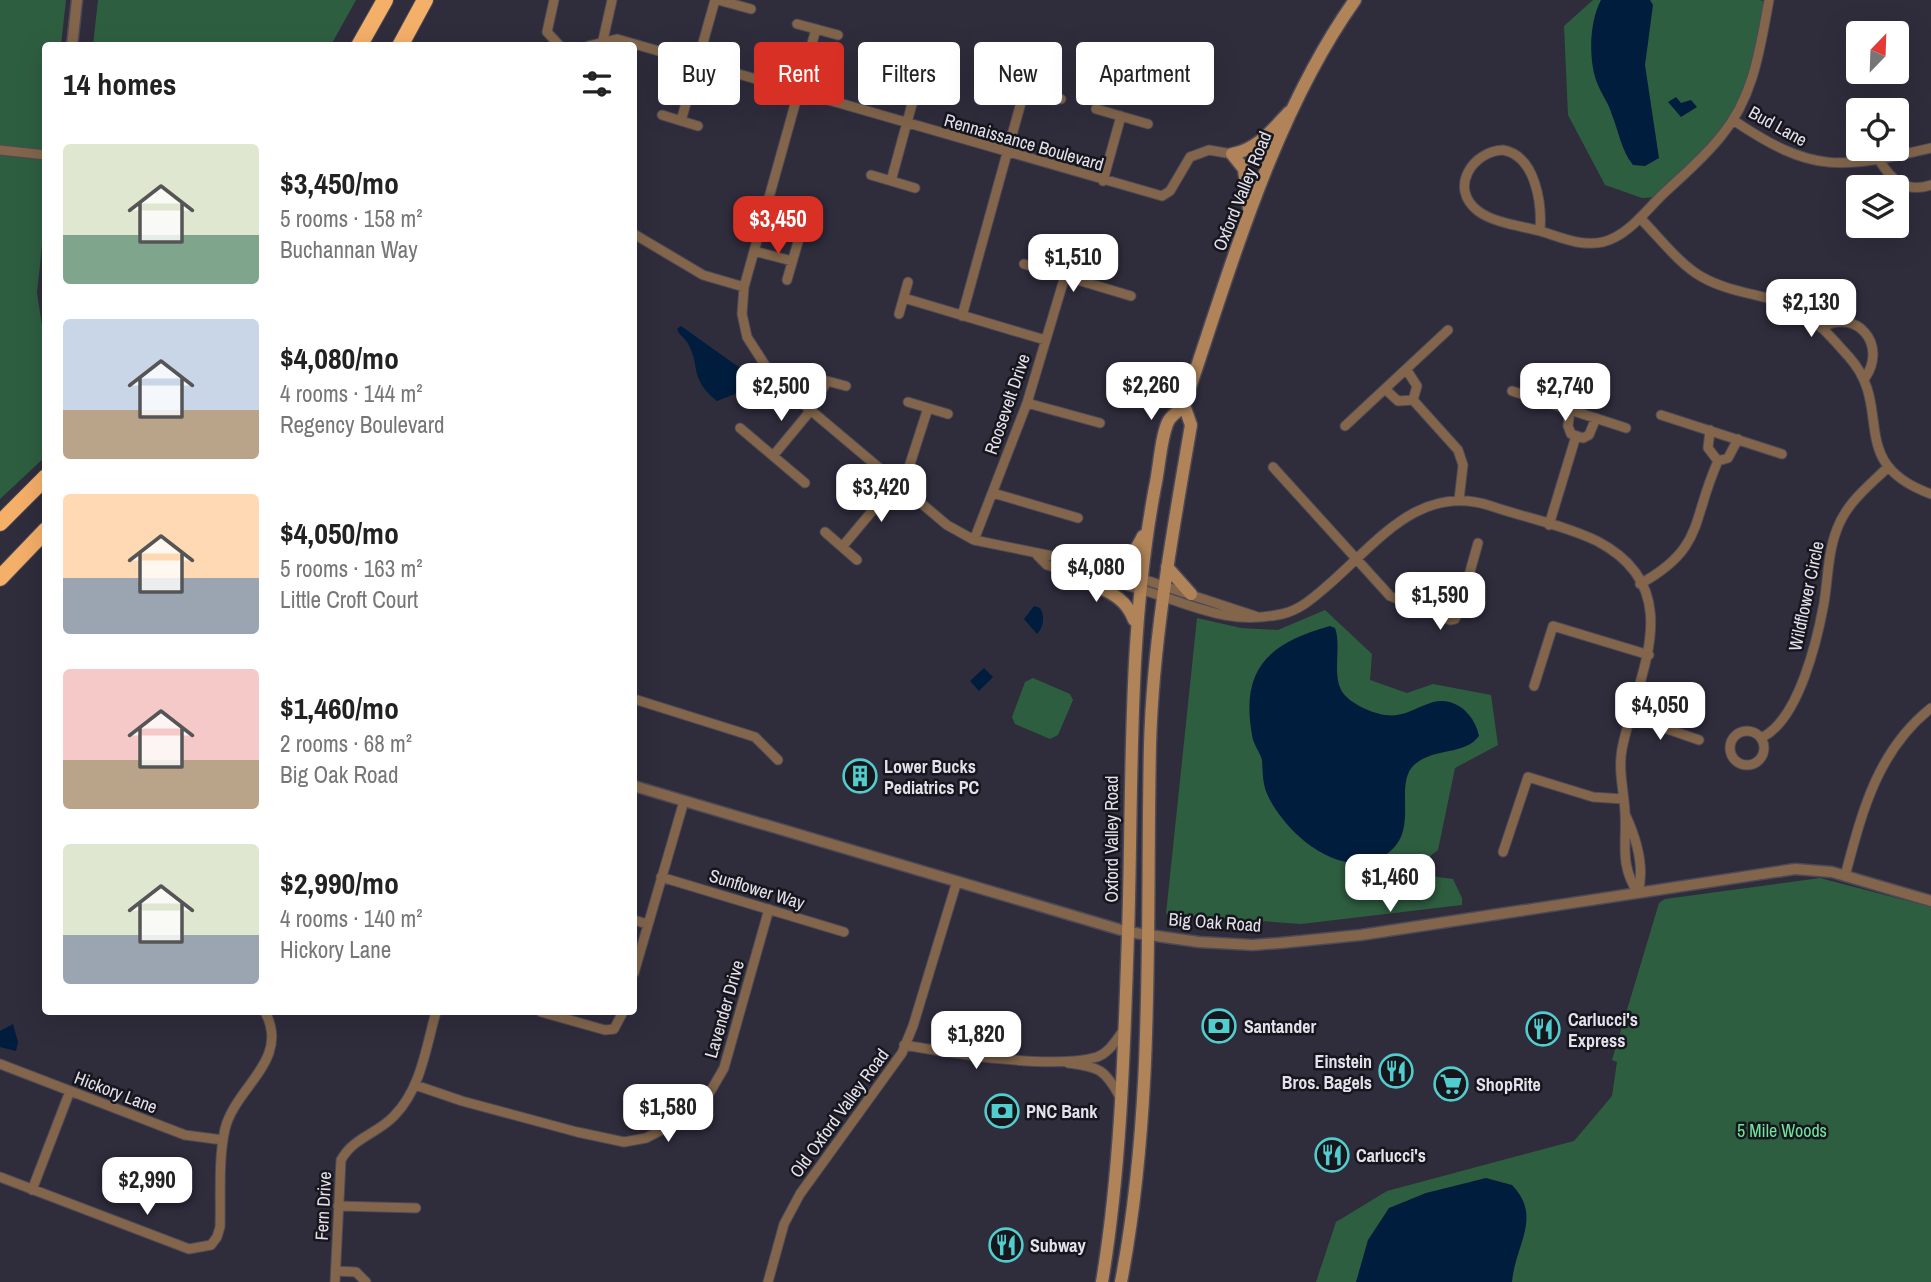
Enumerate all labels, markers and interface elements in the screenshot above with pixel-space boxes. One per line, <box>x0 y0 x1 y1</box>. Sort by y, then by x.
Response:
north arrow <box>1846 21 1909 84</box>
map controls <box>1846 21 1909 238</box>
chip: Buy <box>658 42 740 105</box>
chip: Rent <box>754 42 844 105</box>
chip: Filters <box>858 42 960 105</box>
chip: New <box>974 42 1062 105</box>
chip: Apartment <box>1076 42 1214 105</box>
text: 14 homes <box>63 64 177 104</box>
icon: filters <box>578 65 616 103</box>
button: locate <box>1846 98 1909 161</box>
street label: Bud Lane <box>1744 100 1812 152</box>
street label: Rennaissance Boulevard <box>941 107 1107 177</box>
street label: Oxford Valley Road <box>1207 127 1277 255</box>
text: $3,450/mo <box>280 163 399 203</box>
icon: home <box>119 172 203 256</box>
button: layers <box>1846 175 1909 238</box>
pin: $3,450 <box>721 196 835 256</box>
text: 5 rooms · 158 m² <box>280 203 423 234</box>
text: $3,450 <box>749 203 807 234</box>
text: Buchannan Way <box>280 234 418 265</box>
pin: $1,510 <box>1016 234 1130 294</box>
text: $1,510 <box>1044 241 1102 272</box>
pin: $2,130 <box>1754 280 1868 339</box>
text: $2,130 <box>1782 286 1840 317</box>
text: $4,080/mo <box>280 338 399 378</box>
icon: home <box>119 347 203 431</box>
street label: Roosevelt Drive <box>978 350 1036 458</box>
pin: $2,260 <box>1094 362 1208 422</box>
pin: $2,500 <box>724 364 838 423</box>
pin: $2,740 <box>1508 364 1622 423</box>
text: $2,260 <box>1122 369 1180 400</box>
text: $2,500 <box>752 370 810 401</box>
text: $2,740 <box>1536 370 1594 401</box>
text: 4 rooms · 144 m² <box>280 378 423 409</box>
text: Regency Boulevard <box>280 409 445 440</box>
pin: $3,420 <box>824 464 938 524</box>
text: $3,420 <box>852 471 910 502</box>
text: $4,050/mo <box>280 513 399 553</box>
icon: home <box>119 522 203 606</box>
street label: Wildflower Circle <box>1782 539 1830 653</box>
pin: $4,080 <box>1039 544 1153 604</box>
text: $4,080 <box>1067 551 1125 582</box>
text: 5 rooms · 163 m² <box>280 553 423 584</box>
pin: $1,590 <box>1383 572 1497 632</box>
text: $1,590 <box>1411 579 1469 610</box>
text: Little Croft Court <box>280 584 418 615</box>
pin: $4,050 <box>1603 682 1717 742</box>
text: $1,460/mo <box>280 688 399 728</box>
text: $4,050 <box>1631 689 1689 720</box>
icon: home <box>119 697 203 781</box>
text: 2 rooms · 68 m² <box>280 728 412 759</box>
place label: Lower Bucks Pediatrics PC <box>884 754 980 800</box>
building icon: Lower Bucks Pediatrics PC <box>841 757 879 795</box>
text: Big Oak Road <box>280 759 398 790</box>
street label: Oxford Valley Road <box>1099 776 1124 902</box>
pin: $1,460 <box>1333 855 1447 914</box>
text: $1,460 <box>1361 861 1419 892</box>
text: $2,990/mo <box>280 863 399 903</box>
street label: Sunflower Way <box>706 863 808 916</box>
icon: home <box>119 872 203 956</box>
text: 4 rooms · 140 m² <box>280 903 423 934</box>
street label: Big Oak Road <box>1168 906 1262 938</box>
text: Hickory Lane <box>280 934 391 965</box>
street label: Lavender Drive <box>698 957 750 1061</box>
bank icon: Santander <box>1200 1007 1238 1045</box>
place label: Carlucci's Express <box>1568 1007 1638 1053</box>
restaurant icon: Carlucci's Express <box>1524 1010 1562 1048</box>
pin: $1,820 <box>919 1012 1033 1071</box>
place label: Santander <box>1244 1014 1316 1039</box>
text: $1,820 <box>947 1018 1005 1049</box>
street label: Old Oxford Valley Road <box>784 1043 894 1183</box>
place label: Einstein Bros. Bagels <box>1282 1049 1372 1095</box>
restaurant icon: Einstein Bros. Bagels <box>1377 1052 1415 1090</box>
street label: Hickory Lane <box>71 1065 161 1119</box>
supermarket icon: ShopRite <box>1432 1065 1470 1103</box>
place label: ShopRite <box>1476 1072 1541 1097</box>
pin: $1,580 <box>611 1084 725 1144</box>
text: $1,580 <box>639 1091 697 1122</box>
bank icon: PNC Bank <box>983 1092 1021 1130</box>
place label: PNC Bank <box>1026 1099 1098 1124</box>
park label: 5 Mile Woods <box>1737 1118 1827 1143</box>
restaurant icon: Carlucci's <box>1313 1136 1351 1174</box>
place label: Carlucci's <box>1356 1143 1426 1168</box>
pin: $2,990 <box>90 1158 204 1217</box>
text: $2,990 <box>118 1164 176 1195</box>
street label: Fern Drive <box>309 1171 337 1241</box>
restaurant icon: Subway <box>987 1226 1025 1264</box>
place label: Subway <box>1030 1233 1087 1258</box>

